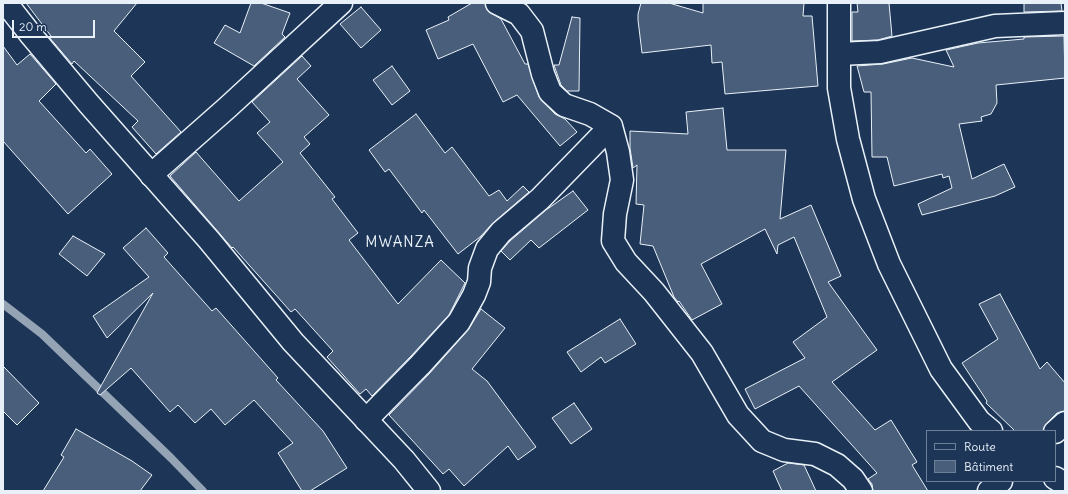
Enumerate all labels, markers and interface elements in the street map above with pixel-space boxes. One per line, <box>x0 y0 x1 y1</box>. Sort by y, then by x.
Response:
scale bar <box>14 12 97 38</box>
text: 20 m <box>19 19 47 34</box>
district label: MWANZA <box>365 234 435 252</box>
legend <box>926 430 1056 482</box>
text: Route <box>964 439 996 454</box>
text: Bâtiment <box>964 459 1013 474</box>

